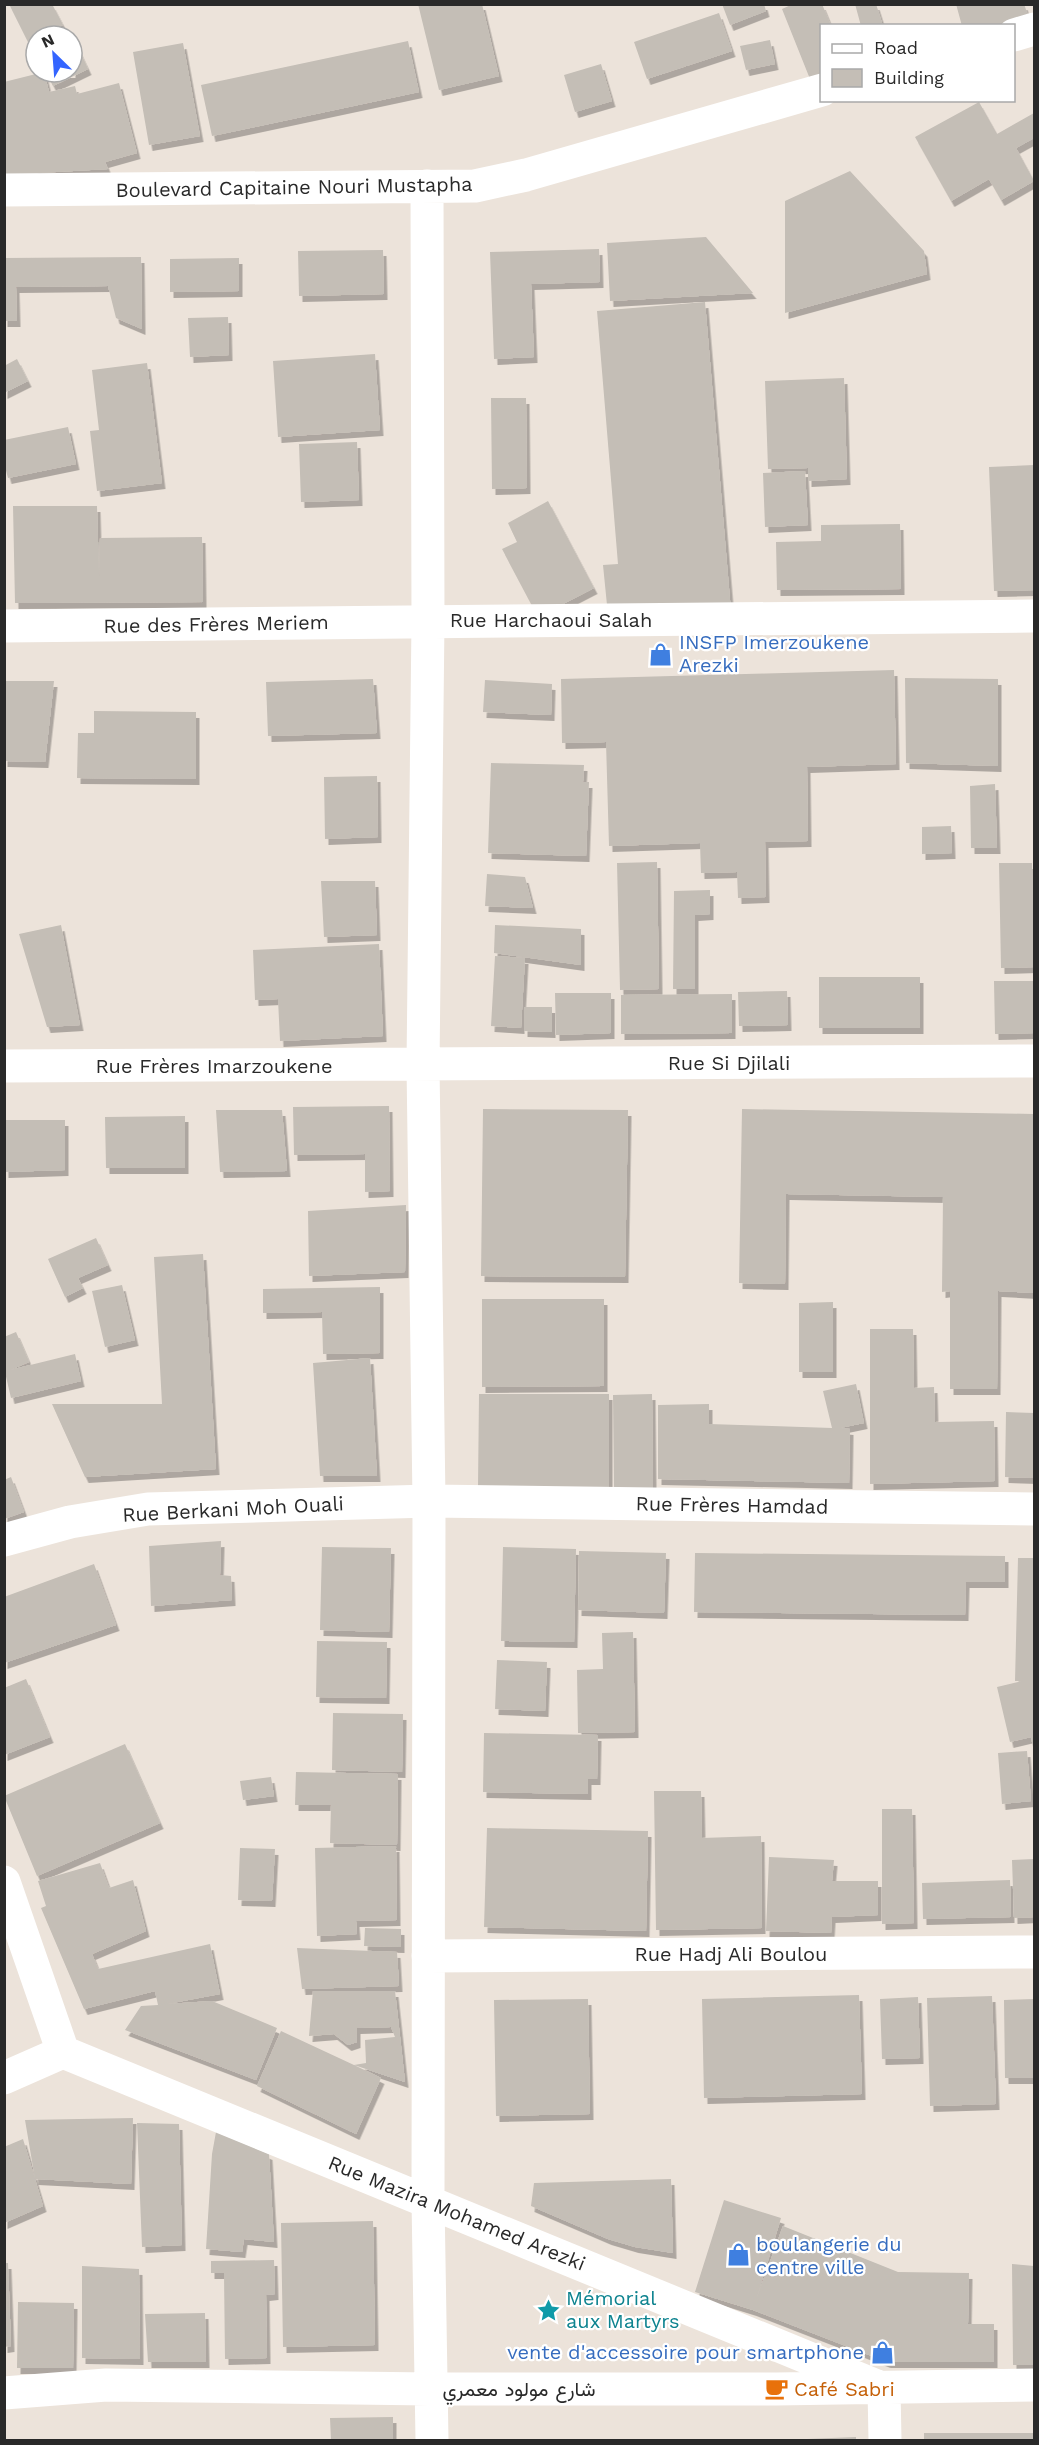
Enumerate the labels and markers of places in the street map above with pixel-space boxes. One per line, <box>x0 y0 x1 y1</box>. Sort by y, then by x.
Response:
place label: INSFP Imerzoukene Arezki <box>679 630 869 677</box>
shop icon: INSFP Imerzoukene Arezki <box>648 641 674 667</box>
place label: boulangerie du centre ville <box>756 2232 902 2279</box>
shop icon: boulangerie du centre ville <box>725 2242 751 2268</box>
place label: Mémorial aux Martyrs <box>566 2286 680 2333</box>
place icon: Mémorial aux Martyrs <box>535 2297 561 2323</box>
shop icon: vente d'accessoire pour smartphone <box>869 2339 895 2365</box>
place label: vente d'accessoire pour smartphone <box>507 2340 864 2364</box>
cafe icon: Café Sabri <box>763 2376 789 2402</box>
place label: Café Sabri <box>794 2377 895 2401</box>

